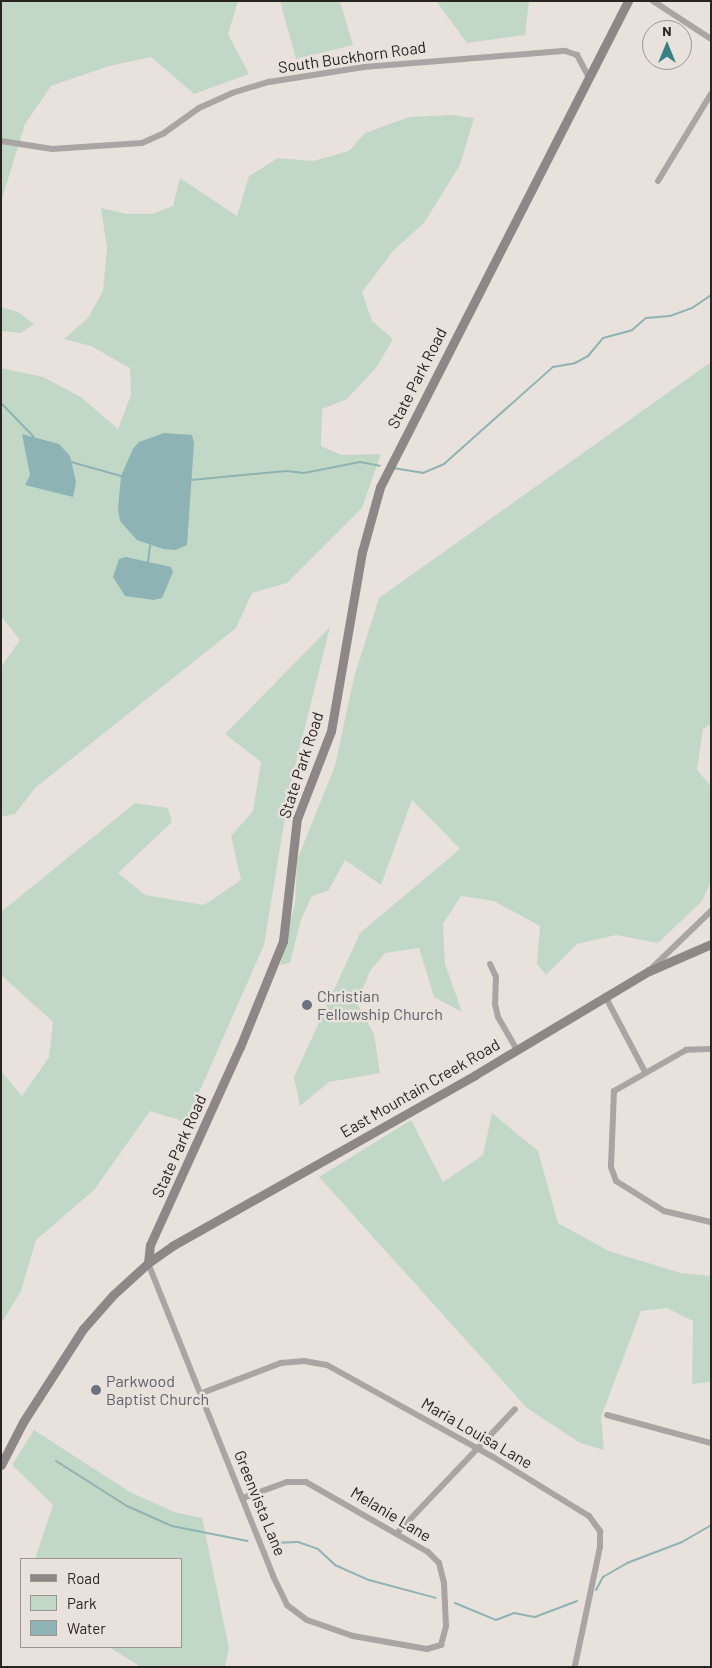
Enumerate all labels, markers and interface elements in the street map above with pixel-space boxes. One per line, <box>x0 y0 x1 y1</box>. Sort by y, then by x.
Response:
north arrow <box>642 20 692 70</box>
text: N <box>662 22 672 39</box>
street label: South Buckhorn Road <box>277 37 427 77</box>
street label: State Park Road <box>383 324 451 432</box>
street label: State Park Road <box>275 709 327 821</box>
place label: Christian Fellowship Church <box>317 986 443 1024</box>
marker: Christian Fellowship Church <box>301 999 313 1011</box>
street label: East Mountain Creek Road <box>337 1034 503 1142</box>
street label: State Park Road <box>148 1092 210 1200</box>
place label: Parkwood Baptist Church <box>106 1371 209 1409</box>
marker: Parkwood Baptist Church <box>90 1384 102 1396</box>
street label: Maria Louisa Lane <box>418 1394 536 1472</box>
street label: Greenvista Lane <box>230 1448 290 1558</box>
street label: Melanie Lane <box>347 1482 435 1546</box>
legend <box>20 1558 182 1648</box>
text: Road <box>67 1569 100 1587</box>
text: Park <box>67 1594 96 1612</box>
text: Water <box>67 1619 106 1637</box>

